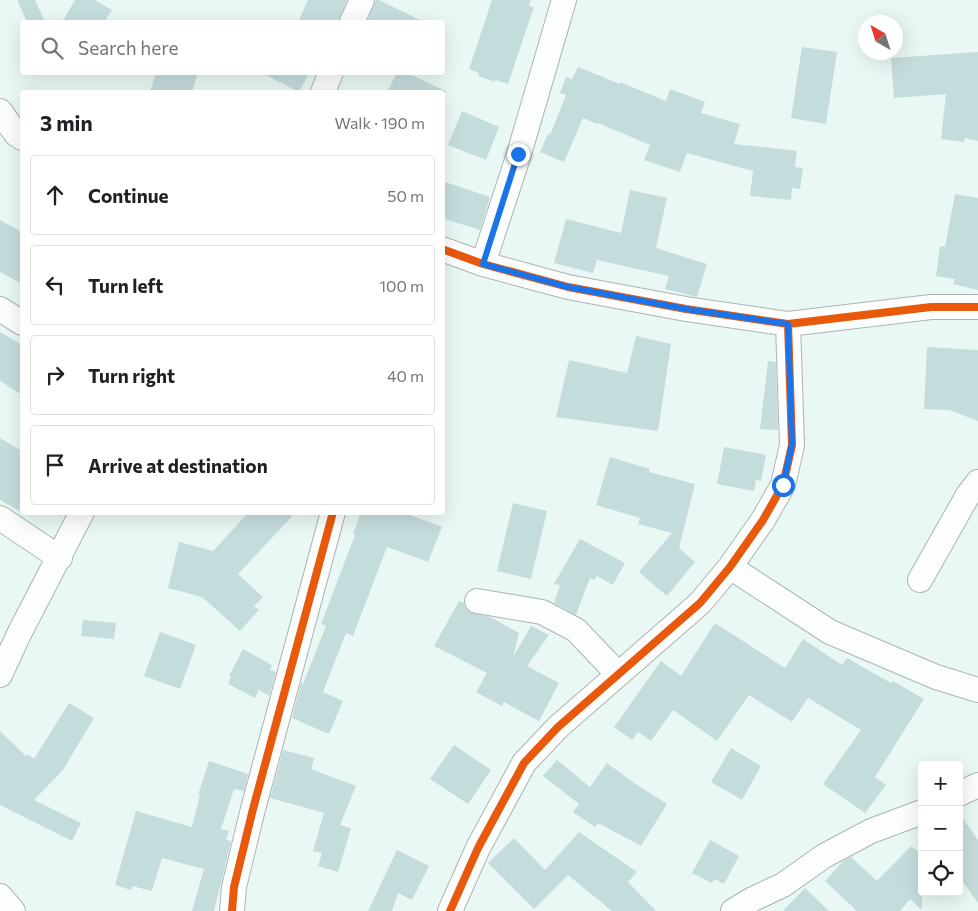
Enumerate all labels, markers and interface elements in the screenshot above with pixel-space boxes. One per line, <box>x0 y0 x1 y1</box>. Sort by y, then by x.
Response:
north arrow <box>858 15 903 60</box>
search box <box>20 20 445 75</box>
icon: search <box>38 34 66 62</box>
text: Search here <box>78 36 178 59</box>
text: 3 min <box>40 110 93 135</box>
text: Walk · 190 m <box>335 113 425 132</box>
route end <box>507 143 530 166</box>
icon: ahead <box>41 181 69 209</box>
text: Continue <box>88 184 168 207</box>
text: 50 m <box>387 186 424 205</box>
icon: left <box>41 271 69 299</box>
text: Turn left <box>88 274 163 297</box>
text: 100 m <box>379 276 424 295</box>
icon: right <box>41 361 69 389</box>
text: Turn right <box>88 364 175 387</box>
text: 40 m <box>387 366 424 385</box>
icon: arrive <box>41 451 69 479</box>
text: Arrive at destination <box>88 454 268 477</box>
route start <box>772 474 795 497</box>
map controls <box>918 761 963 896</box>
button: + <box>918 761 963 806</box>
button: − <box>918 806 963 851</box>
button: locate <box>918 851 963 896</box>

